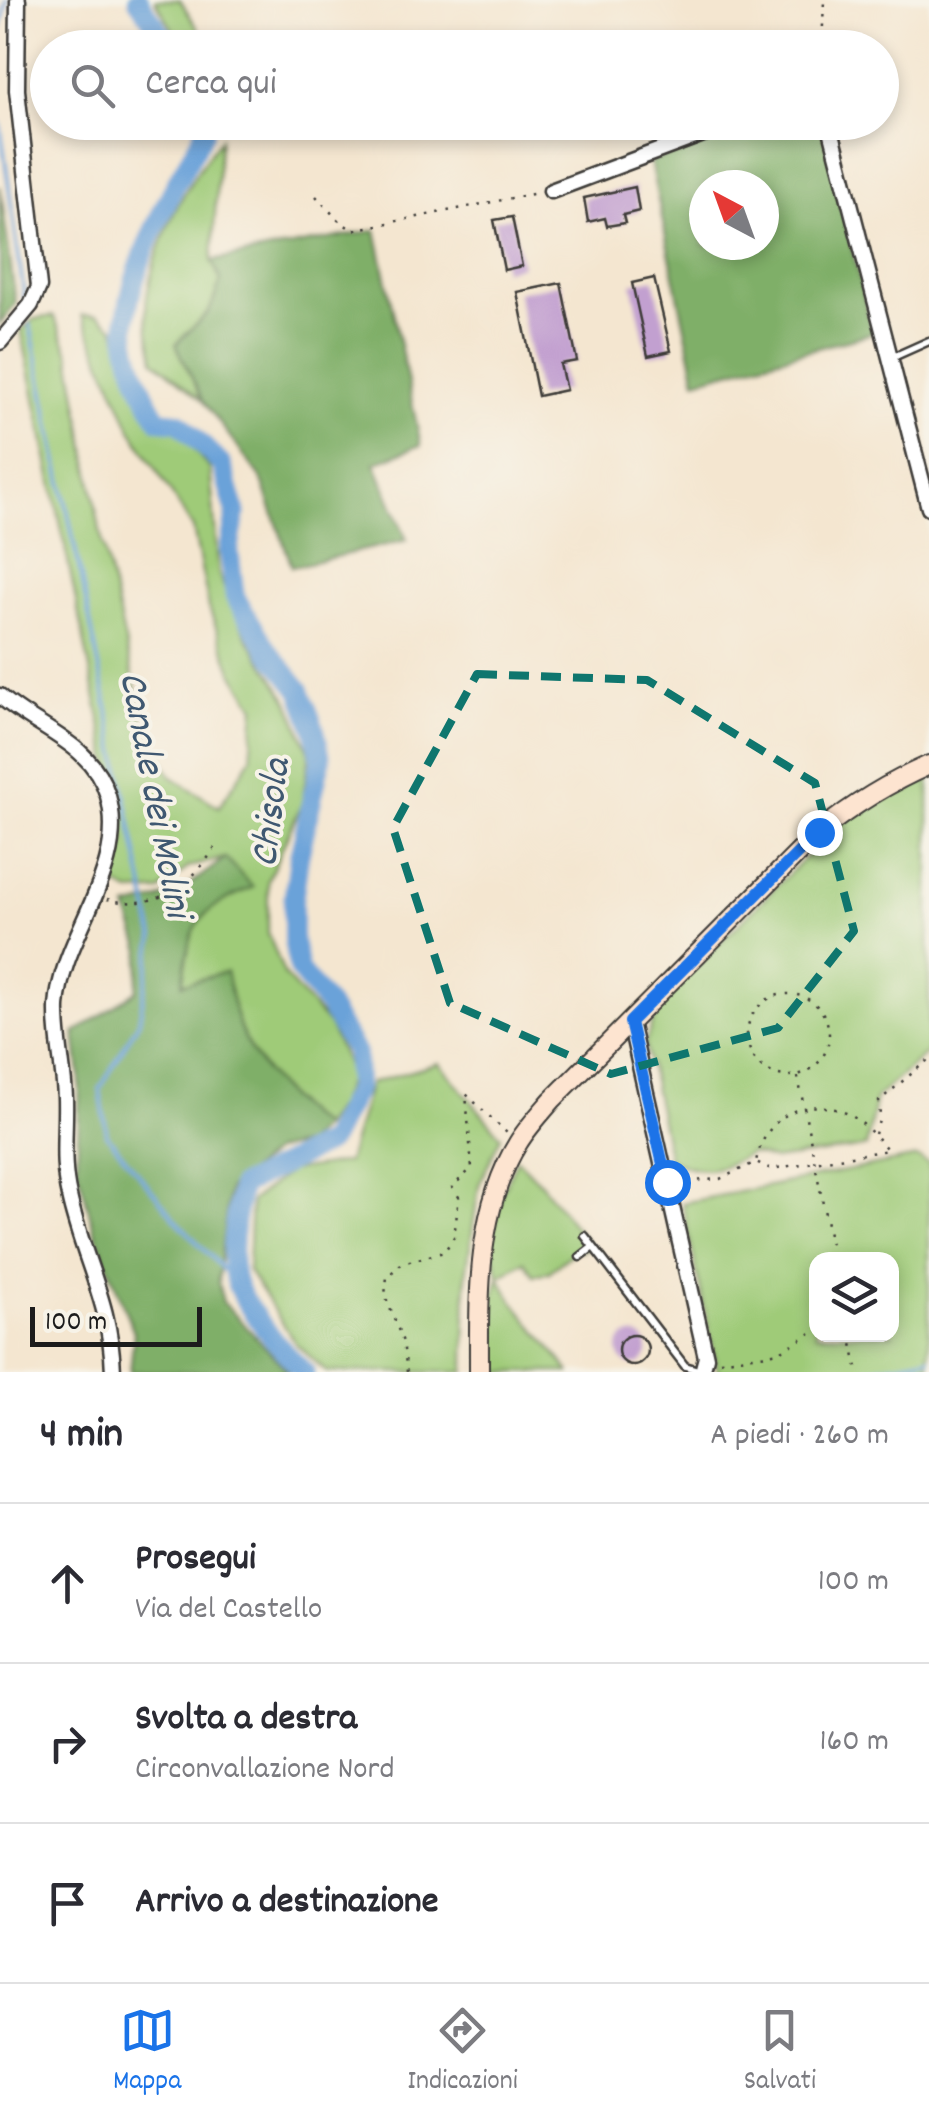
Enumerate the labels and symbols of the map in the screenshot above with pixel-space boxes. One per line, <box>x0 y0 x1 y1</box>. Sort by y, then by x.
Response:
north arrow <box>689 170 779 260</box>
water label: Canale dei Molini <box>100 667 205 928</box>
water label: Chisola <box>239 754 309 870</box>
route end <box>797 810 843 856</box>
route start <box>645 1160 691 1206</box>
scale bar <box>30 1302 202 1346</box>

